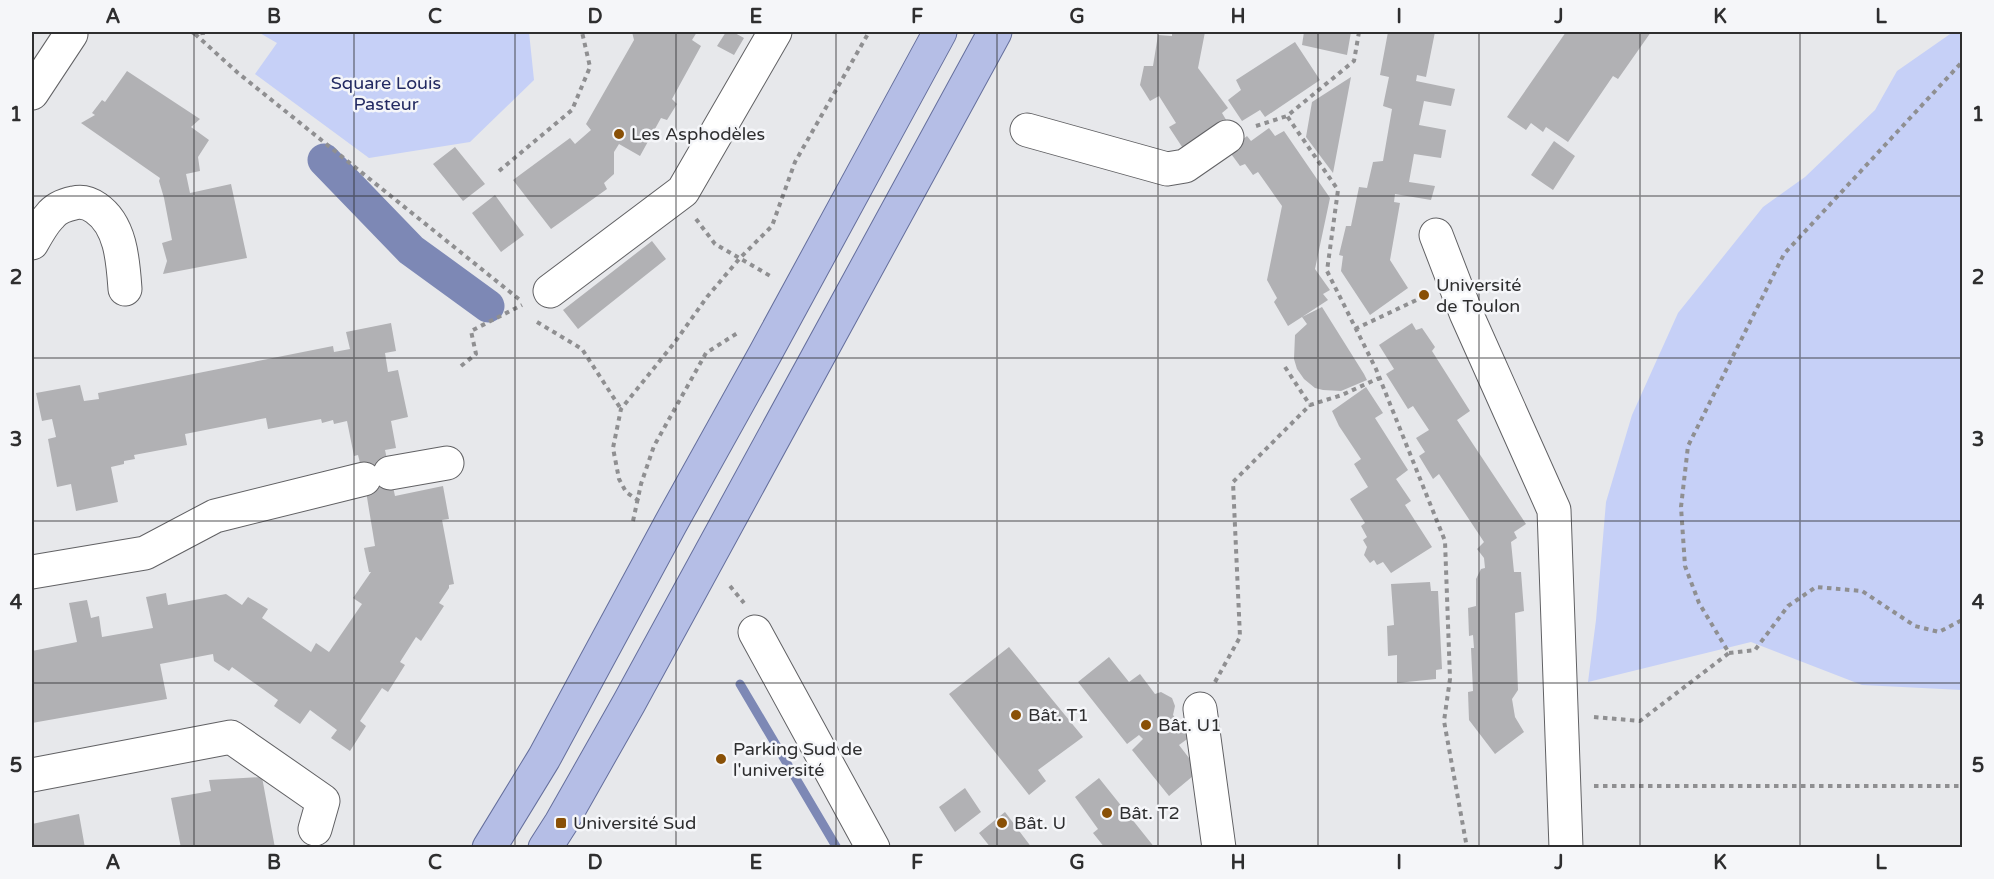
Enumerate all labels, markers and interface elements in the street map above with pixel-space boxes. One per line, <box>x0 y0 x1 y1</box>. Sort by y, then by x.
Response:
text: A <box>106 5 121 29</box>
text: B <box>267 5 281 29</box>
text: C <box>428 5 442 29</box>
text: D <box>587 5 603 29</box>
text: E <box>750 5 763 29</box>
text: F <box>911 5 923 29</box>
text: G <box>1069 5 1085 29</box>
text: H <box>1230 5 1246 29</box>
text: I <box>1396 5 1402 29</box>
text: J <box>1553 5 1564 29</box>
text: K <box>1713 5 1727 29</box>
text: L <box>1875 5 1887 29</box>
park label: Square Louis Pasteur <box>331 72 441 115</box>
text: 1 <box>10 103 22 127</box>
text: 1 <box>1972 103 1984 127</box>
place label: Les Asphodèles <box>631 123 765 145</box>
marker: Les Asphodèles <box>612 127 626 141</box>
text: 2 <box>10 266 22 290</box>
text: 2 <box>1972 266 1984 290</box>
place label: Université de Toulon <box>1436 274 1521 317</box>
marker: Université de Toulon <box>1417 288 1431 302</box>
text: 3 <box>10 428 22 452</box>
text: 3 <box>1972 428 1984 452</box>
text: 4 <box>10 591 23 615</box>
text: 4 <box>1972 591 1985 615</box>
place label: Bât. T1 <box>1028 704 1089 726</box>
marker: Bât. T1 <box>1009 708 1023 722</box>
place label: Bât. U1 <box>1158 714 1222 736</box>
marker: Bât. U1 <box>1139 718 1153 732</box>
place label: Parking Sud de l'université <box>733 738 862 781</box>
marker: Parking Sud de l'université <box>714 752 728 766</box>
text: 5 <box>10 754 22 778</box>
text: 5 <box>1972 754 1984 778</box>
place label: Bât. T2 <box>1119 802 1180 824</box>
marker: Bât. T2 <box>1100 806 1114 820</box>
place label: Université Sud <box>573 812 696 834</box>
place label: Bât. U <box>1014 812 1066 834</box>
marker: Université Sud <box>554 816 568 830</box>
marker: Bât. U <box>995 816 1009 830</box>
text: A <box>106 851 121 875</box>
text: B <box>267 851 281 875</box>
text: C <box>428 851 442 875</box>
text: D <box>587 851 603 875</box>
text: E <box>750 851 763 875</box>
text: F <box>911 851 923 875</box>
text: G <box>1069 851 1085 875</box>
text: H <box>1230 851 1246 875</box>
text: I <box>1396 851 1402 875</box>
text: J <box>1553 851 1564 875</box>
text: K <box>1713 851 1727 875</box>
text: L <box>1875 851 1887 875</box>

